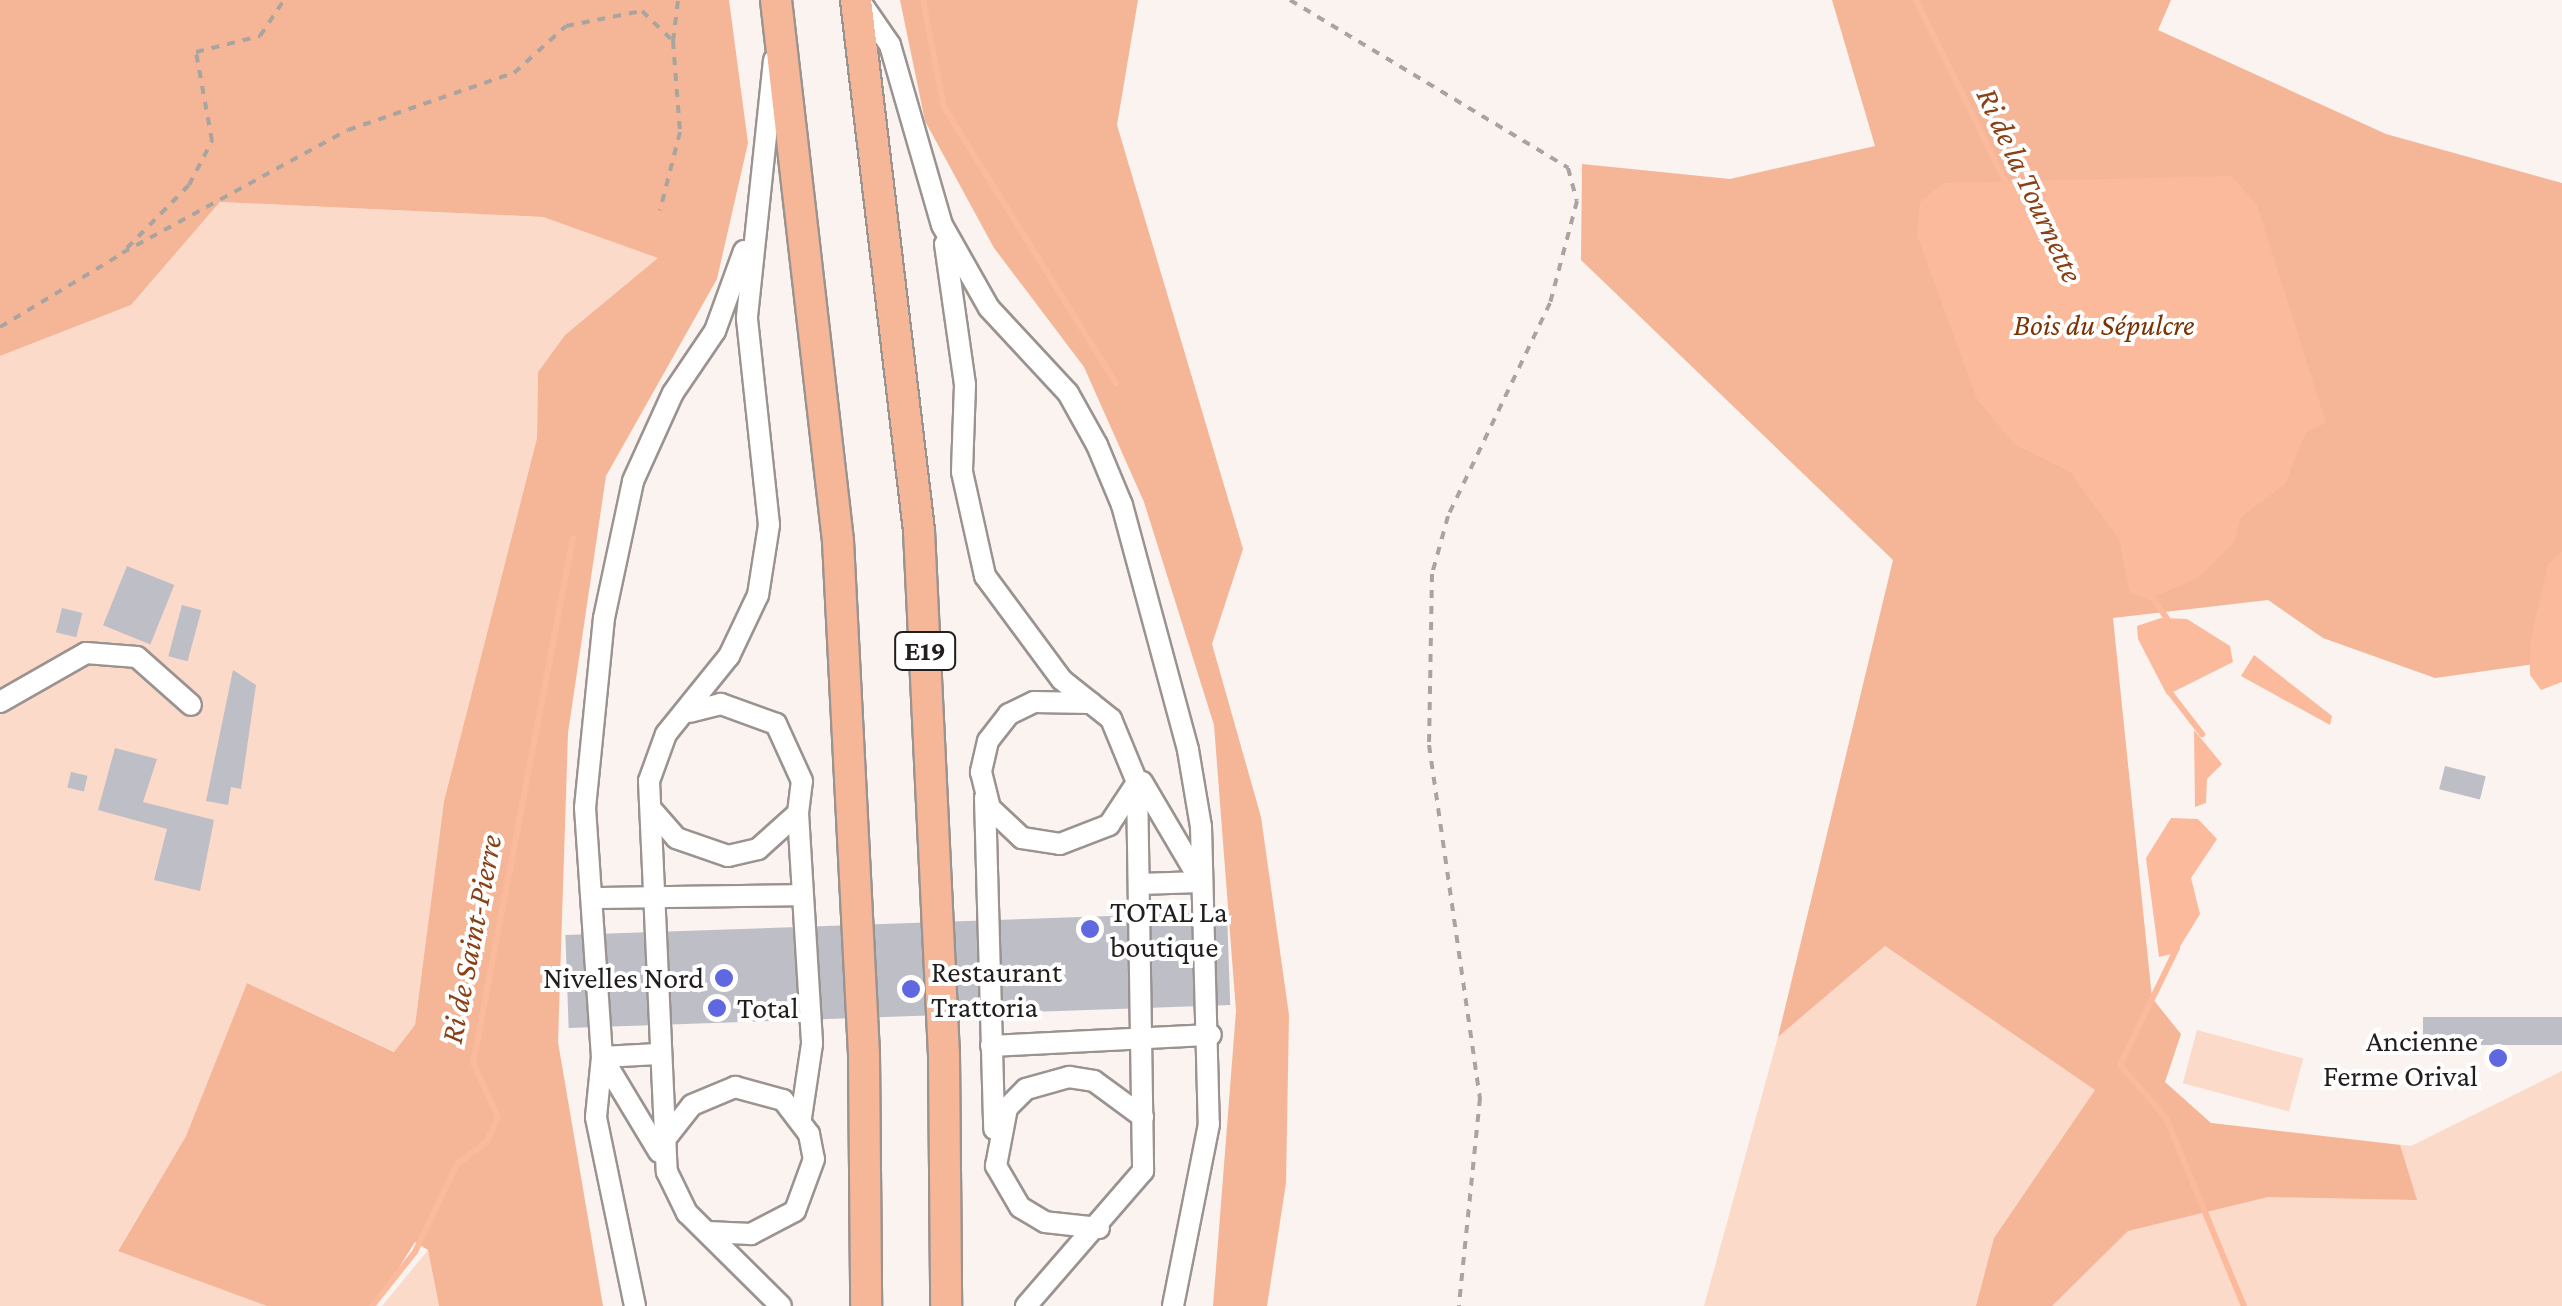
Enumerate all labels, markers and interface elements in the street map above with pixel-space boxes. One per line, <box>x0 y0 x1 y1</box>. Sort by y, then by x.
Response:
water label: Ri de la Tournette <box>1968 81 2092 289</box>
park label: Bois du Sépulcre <box>2014 307 2194 343</box>
road number: E19 <box>892 628 958 674</box>
water label: Ri de Saint-Pierre <box>432 831 510 1047</box>
place label: TOTAL La boutique <box>1110 894 1228 964</box>
marker: TOTAL La boutique <box>1079 918 1101 940</box>
place label: Restaurant Trattoria <box>931 954 1062 1024</box>
place label: Nivelles Nord <box>543 960 704 996</box>
marker: Nivelles Nord <box>713 967 735 989</box>
marker: Restaurant Trattoria <box>900 978 922 1000</box>
place label: Total <box>737 990 799 1026</box>
marker: Total <box>706 997 728 1019</box>
place label: Ancienne Ferme Orival <box>2323 1023 2478 1094</box>
marker: Ancienne Ferme Orival <box>2487 1047 2509 1069</box>

